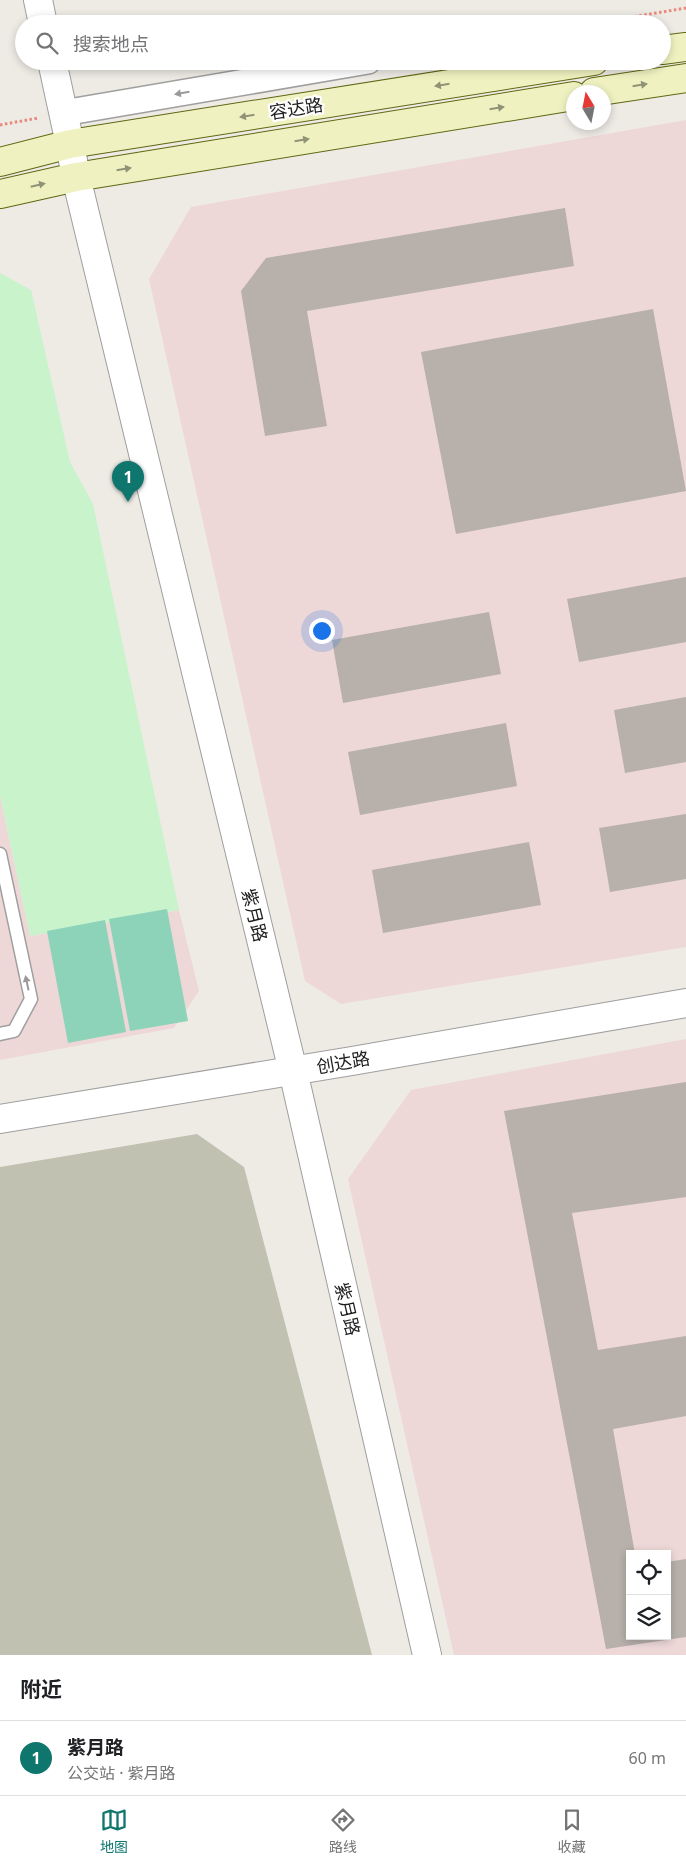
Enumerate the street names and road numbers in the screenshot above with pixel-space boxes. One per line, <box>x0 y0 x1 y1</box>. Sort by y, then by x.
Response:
street label: 容达路 <box>267 92 325 124</box>
street label: 紫月路 <box>237 886 273 944</box>
street label: 创达路 <box>314 1045 372 1079</box>
street label: 紫月路 <box>330 1280 366 1338</box>

